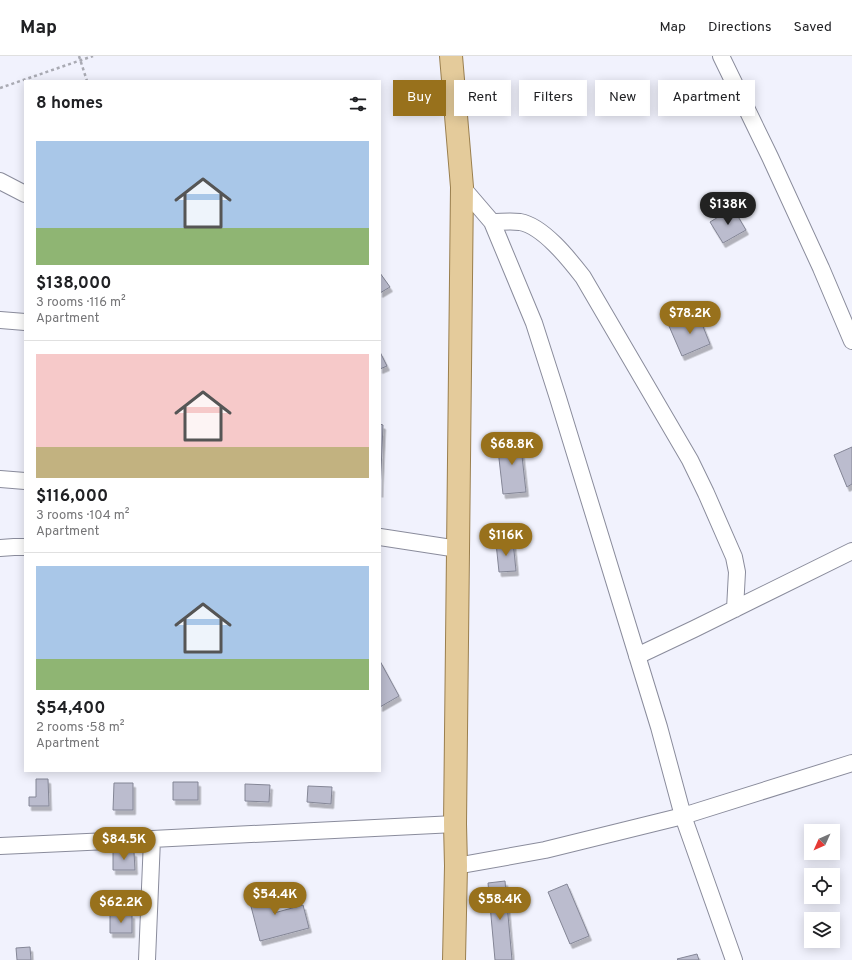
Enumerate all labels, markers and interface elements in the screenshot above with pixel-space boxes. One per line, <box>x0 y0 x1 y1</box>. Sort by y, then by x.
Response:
text: Map <box>20 16 57 40</box>
text: Map <box>660 19 686 36</box>
text: Directions <box>708 19 772 36</box>
text: Saved <box>794 19 832 36</box>
chip: Buy <box>393 80 446 116</box>
chip: Rent <box>454 80 511 116</box>
chip: Filters <box>519 80 587 116</box>
chip: New <box>595 80 650 116</box>
chip: Apartment <box>658 80 755 116</box>
text: 8 homes <box>36 93 103 115</box>
icon: filters <box>347 93 369 115</box>
icon: home <box>167 167 239 239</box>
pin: $138K <box>700 192 756 226</box>
text: $138K <box>709 197 747 213</box>
text: $138,000 <box>36 273 111 295</box>
text: 3 rooms · 116 m² <box>36 295 126 311</box>
pin: $78.2K <box>657 301 723 335</box>
text: $78.2K <box>669 306 711 322</box>
text: Apartment <box>36 311 99 327</box>
icon: home <box>167 380 239 452</box>
pin: $68.8K <box>479 432 545 466</box>
text: $68.8K <box>490 437 534 453</box>
text: $116,000 <box>36 486 108 508</box>
text: 3 rooms · 104 m² <box>36 508 130 524</box>
pin: $116K <box>478 523 534 557</box>
text: Apartment <box>36 524 99 540</box>
text: $116K <box>488 528 524 544</box>
icon: home <box>167 592 239 664</box>
text: $54,400 <box>36 698 105 720</box>
text: 2 rooms · 58 m² <box>36 720 124 736</box>
text: Apartment <box>36 736 99 752</box>
north arrow <box>804 824 840 860</box>
map controls <box>804 824 840 948</box>
pin: $84.5K <box>91 827 157 861</box>
text: $84.5K <box>102 832 146 848</box>
button: locate <box>804 868 840 904</box>
pin: $54.4K <box>242 882 308 916</box>
text: $54.4K <box>252 887 298 903</box>
pin: $58.4K <box>467 887 533 921</box>
pin: $62.2K <box>88 890 154 924</box>
text: $58.4K <box>478 892 522 908</box>
text: $62.2K <box>99 895 143 911</box>
button: layers <box>804 912 840 948</box>

